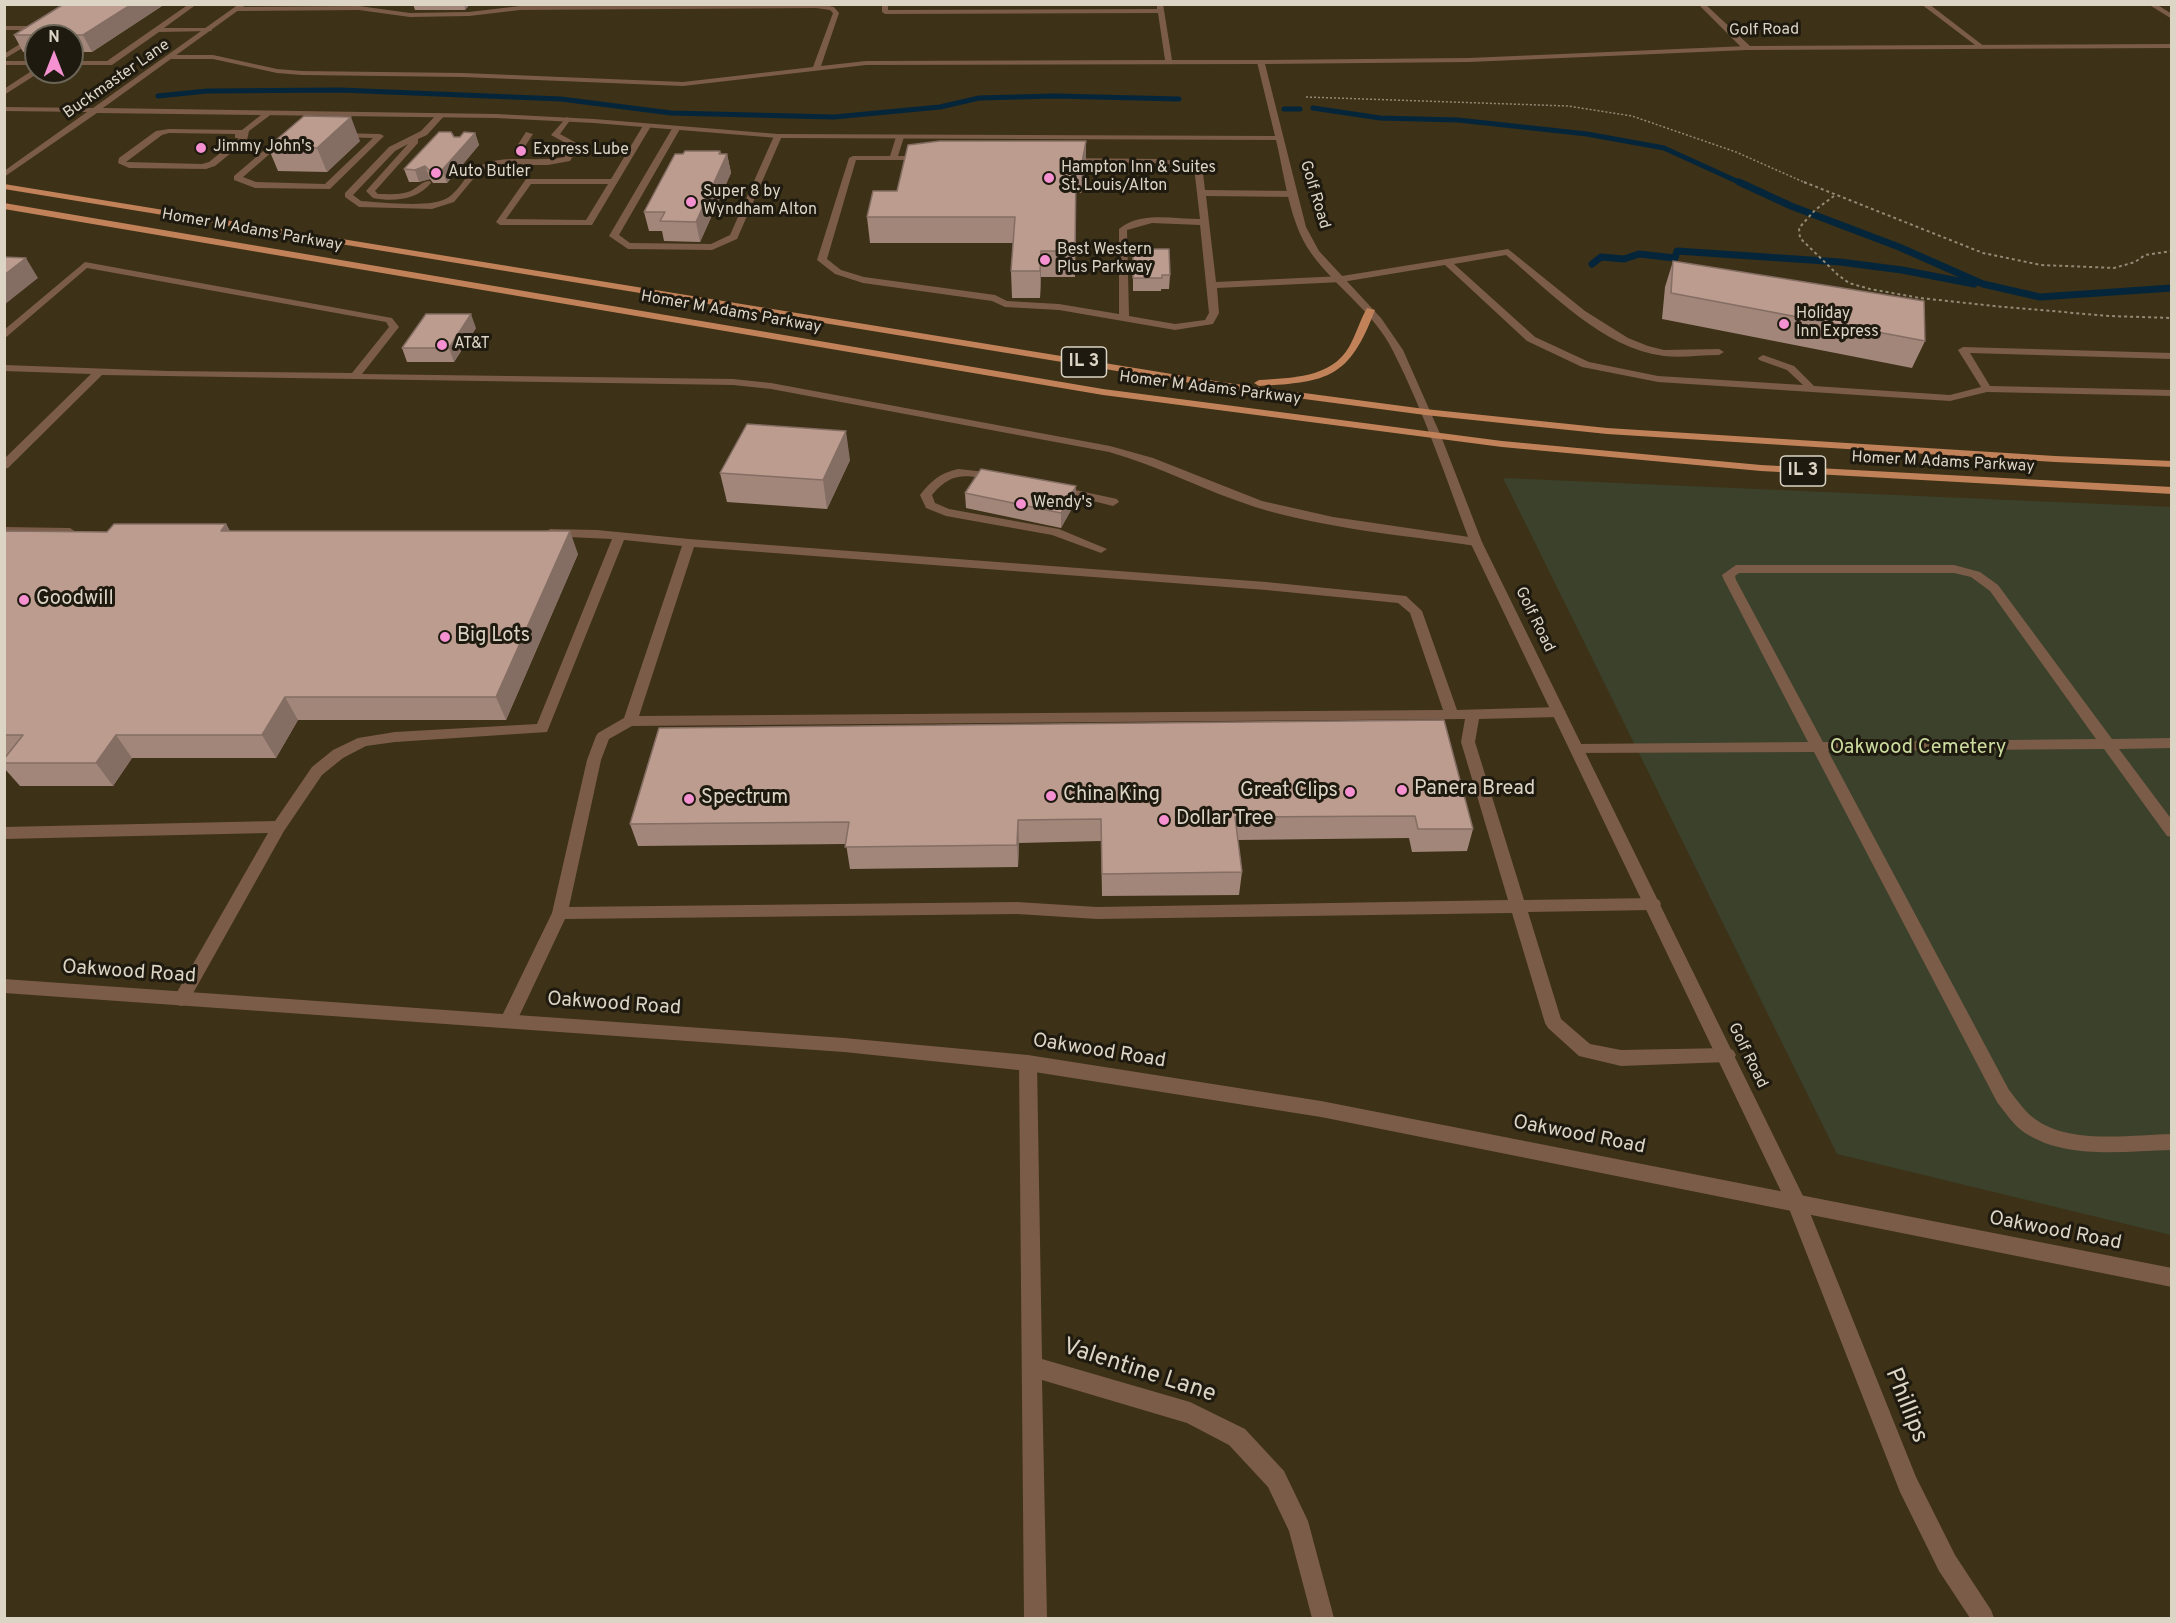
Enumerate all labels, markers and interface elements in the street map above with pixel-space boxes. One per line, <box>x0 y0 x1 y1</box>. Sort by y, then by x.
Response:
street label: Golf Road <box>1729 21 1799 41</box>
north arrow <box>24 24 84 84</box>
text: N <box>48 28 60 48</box>
street label: Buckmaster Lane <box>60 36 174 124</box>
place label: Jimmy John's <box>213 138 312 158</box>
marker: Jimmy John's <box>194 141 208 155</box>
place label: Express Lube <box>533 141 629 161</box>
marker: Express Lube <box>514 144 528 158</box>
place label: Hampton Inn & Suites St. Louis/Alton <box>1061 159 1216 197</box>
street label: Golf Road <box>1295 159 1333 231</box>
place label: Auto Butler <box>448 163 531 183</box>
marker: Auto Butler <box>429 166 443 180</box>
marker: Hampton Inn & Suites St. Louis/Alton <box>1042 171 1056 185</box>
place label: Super 8 by Wyndham Alton <box>703 183 817 221</box>
marker: Super 8 by Wyndham Alton <box>684 195 698 209</box>
street label: Homer M Adams Parkway <box>160 206 344 256</box>
place label: Best Western Plus Parkway <box>1057 241 1152 279</box>
marker: Best Western Plus Parkway <box>1038 253 1052 267</box>
street label: Homer M Adams Parkway <box>639 288 823 338</box>
place label: Holiday Inn Express <box>1796 305 1879 343</box>
marker: Holiday Inn Express <box>1777 317 1791 331</box>
place label: AT&T <box>454 335 490 355</box>
marker: AT&T <box>435 338 449 352</box>
road number: IL 3 <box>1062 347 1106 377</box>
street label: Homer M Adams Parkway <box>1118 368 1302 410</box>
street label: Homer M Adams Parkway <box>1851 449 2035 477</box>
road number: IL 3 <box>1780 456 1826 486</box>
place label: Wendy's <box>1033 494 1093 514</box>
marker: Wendy's <box>1014 497 1028 511</box>
street label: Golf Road <box>1510 584 1558 656</box>
place label: Goodwill <box>36 588 114 612</box>
marker: Goodwill <box>17 593 31 607</box>
place label: Big Lots <box>457 625 530 649</box>
marker: Big Lots <box>438 630 452 644</box>
park label: Oakwood Cemetery <box>1830 737 2006 761</box>
place label: Panera Bread <box>1414 778 1535 802</box>
place label: Great Clips <box>1240 780 1338 804</box>
marker: Panera Bread <box>1395 783 1409 797</box>
place label: China King <box>1063 784 1160 808</box>
marker: Great Clips <box>1343 785 1357 799</box>
place label: Spectrum <box>701 787 788 811</box>
marker: China King <box>1044 789 1058 803</box>
marker: Spectrum <box>682 792 696 806</box>
place label: Dollar Tree <box>1176 808 1273 832</box>
marker: Dollar Tree <box>1157 813 1171 827</box>
street label: Oakwood Road <box>61 956 197 990</box>
street label: Oakwood Road <box>546 988 682 1022</box>
street label: Golf Road <box>1723 1020 1771 1092</box>
street label: Oakwood Road <box>1031 1030 1167 1074</box>
street label: Oakwood Road <box>1511 1111 1647 1161</box>
street label: Oakwood Road <box>1987 1207 2123 1257</box>
street label: Valentine Lane <box>1059 1334 1219 1410</box>
street label: Phillips <box>1877 1364 1933 1448</box>

